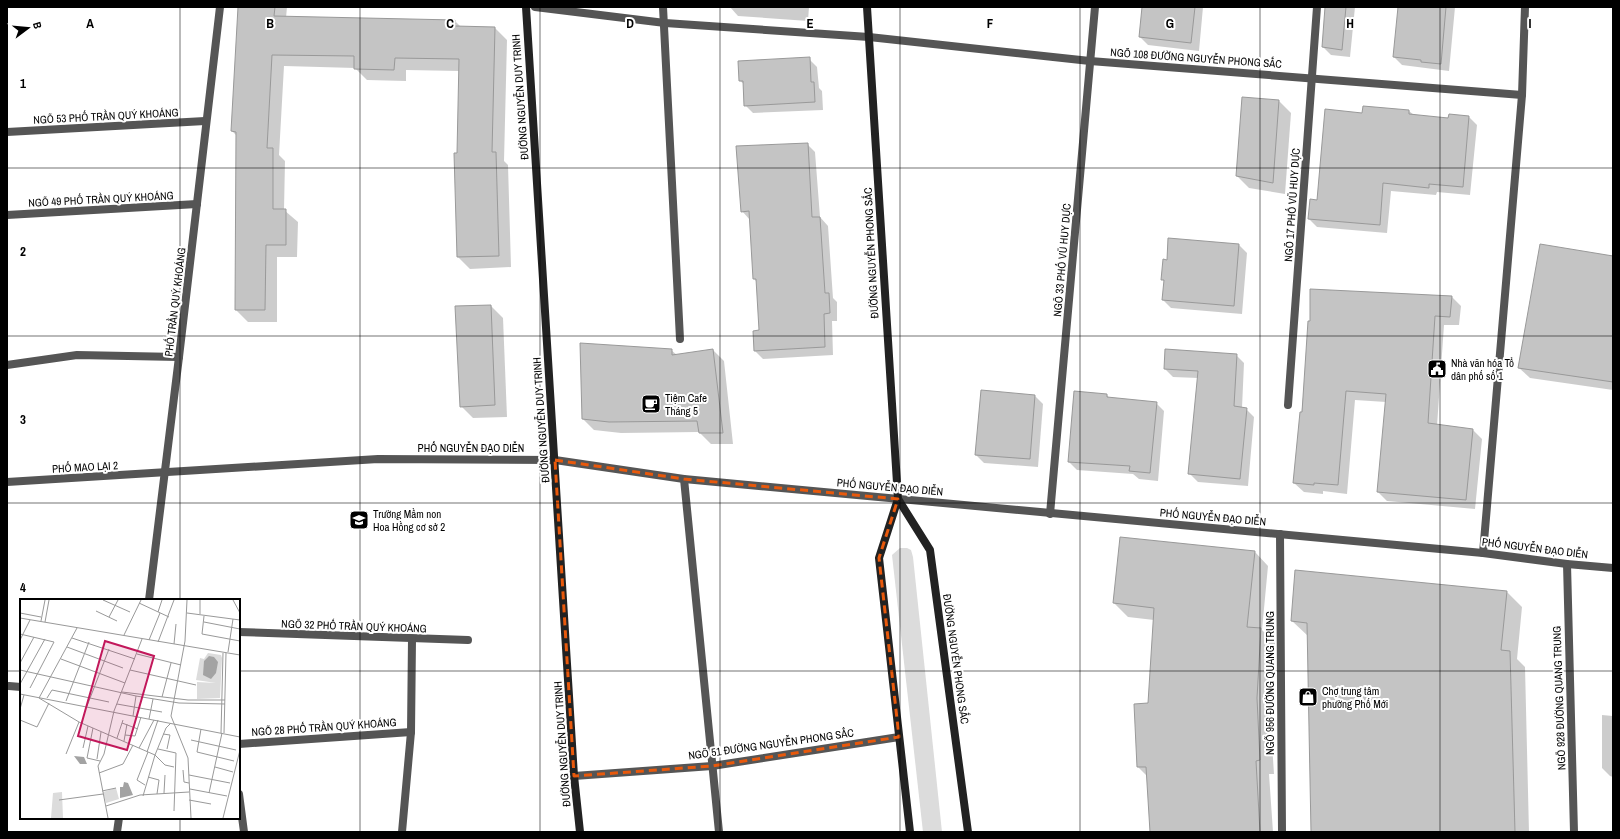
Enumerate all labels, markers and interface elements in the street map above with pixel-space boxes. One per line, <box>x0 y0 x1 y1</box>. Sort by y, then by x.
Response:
north arrow <box>8 8 48 48</box>
text: A <box>86 15 94 32</box>
text: B <box>266 15 274 32</box>
text: C <box>446 15 454 32</box>
text: D <box>626 15 634 32</box>
text: E <box>806 15 814 32</box>
text: F <box>987 15 994 32</box>
text: G <box>1166 15 1174 32</box>
text: H <box>1346 15 1354 32</box>
text: I <box>1529 15 1532 32</box>
text: B <box>30 20 45 31</box>
street label: ĐƯỜNG NGUYỄN DUY TRINH <box>509 34 531 160</box>
street label: NGÕ 108 ĐƯỜNG NGUYỄN PHONG SẮC <box>1110 45 1283 71</box>
text: 1 <box>20 75 26 92</box>
street label: NGÕ 53 PHỐ TRẦN QUÝ KHOÁNG <box>33 105 179 127</box>
street label: NGÕ 17 PHỐ VŨ HUY DỰC <box>1281 147 1303 262</box>
street label: ĐƯỜNG NGUYỄN PHONG SẮC <box>861 187 881 319</box>
street label: NGÕ 49 PHỐ TRẦN QUÝ KHOÁNG <box>28 188 174 210</box>
street label: NGÕ 33 PHỐ VŨ HUY DỰC <box>1050 202 1074 317</box>
text: 2 <box>20 243 26 260</box>
street label: PHỐ TRẦN QUÝ KHOÁNG <box>161 247 189 357</box>
place label: Nhà văn hóa Tổ dân phố số 1 <box>1451 356 1514 383</box>
street label: ĐƯỜNG NGUYỄN DUY TRINH <box>530 357 552 483</box>
public building icon: Nhà văn hóa Tổ dân phố số 1 <box>1426 358 1448 380</box>
place label: Tiệm Cafe Tháng 5 <box>665 391 707 418</box>
cafe icon: Tiệm Cafe Tháng 5 <box>640 393 662 415</box>
text: 3 <box>20 411 26 428</box>
street label: PHỐ NGUYỄN ĐẠO DIỄN <box>418 441 524 455</box>
street label: PHỐ MAO LẠI 2 <box>52 458 118 476</box>
street label: PHỐ NGUYỄN ĐẠO DIỄN <box>836 475 944 499</box>
street label: PHỐ NGUYỄN ĐẠO DIỄN <box>1159 505 1267 529</box>
place label: Trường Mầm non Hoa Hồng cơ sở 2 <box>373 507 445 534</box>
school or university icon: Trường Mầm non Hoa Hồng cơ sở 2 <box>348 509 370 531</box>
street label: PHỐ NGUYỄN ĐẠO DIỄN <box>1481 535 1589 561</box>
text: 4 <box>20 579 26 596</box>
street label: ĐƯỜNG NGUYỄN PHONG SẮC <box>940 593 972 725</box>
inset map <box>20 599 240 819</box>
street label: NGÕ 956 ĐƯỜNG QUANG TRUNG <box>1263 611 1277 755</box>
street label: NGÕ 32 PHỐ TRẦN QUÝ KHOÁNG <box>281 616 427 636</box>
street label: NGÕ 928 ĐƯỜNG QUANG TRUNG <box>1549 626 1569 770</box>
street label: ĐƯỜNG NGUYỄN DUY TRINH <box>551 681 573 807</box>
place label: Chợ trung tâm phường Phố Mới <box>1322 684 1388 711</box>
shop icon: Chợ trung tâm phường Phố Mới <box>1297 686 1319 708</box>
street label: NGÕ 28 PHỐ TRẦN QUÝ KHOÁNG <box>251 715 397 739</box>
street label: NGÕ 51 ĐƯỜNG NGUYỄN PHONG SẮC <box>687 725 855 763</box>

